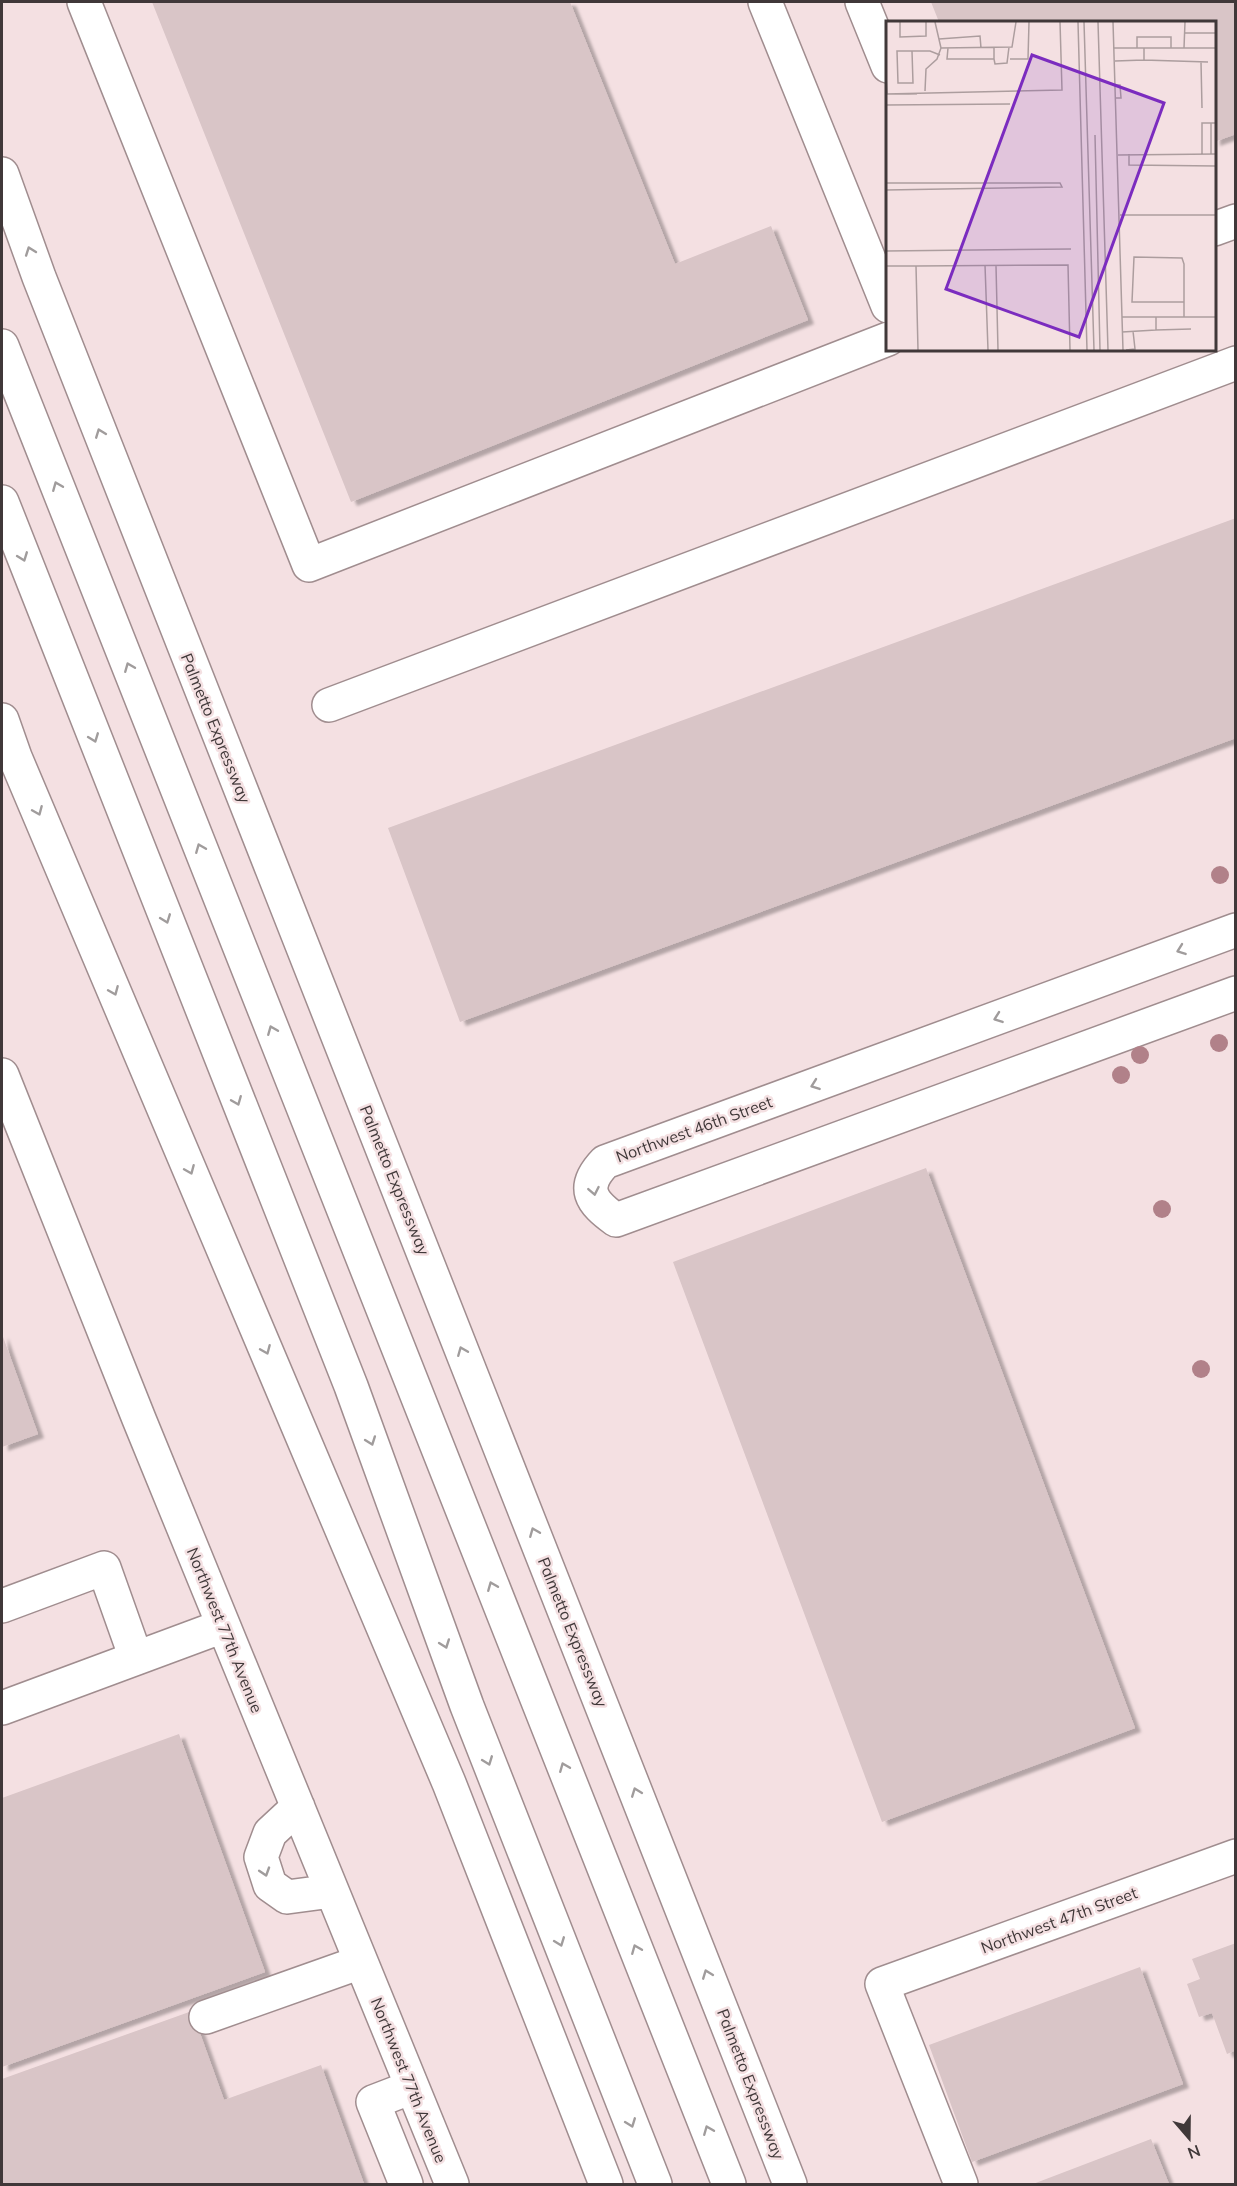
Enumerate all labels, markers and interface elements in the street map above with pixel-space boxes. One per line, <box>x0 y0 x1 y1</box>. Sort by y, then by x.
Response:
inset map <box>886 21 1216 351</box>
one-way arrow <box>24 246 37 257</box>
one-way arrow <box>95 428 107 439</box>
one-way arrow <box>52 481 64 492</box>
one-way arrow <box>16 550 28 561</box>
street label: Palmetto Expressway <box>177 650 255 806</box>
one-way arrow <box>124 662 136 673</box>
one-way arrow <box>87 732 99 743</box>
one-way arrow <box>31 805 43 816</box>
one-way arrow <box>195 843 208 854</box>
one-way arrow <box>158 914 171 924</box>
one-way arrow <box>1176 943 1186 956</box>
one-way arrow <box>107 984 119 995</box>
one-way arrow <box>993 1010 1003 1023</box>
one-way arrow <box>267 1025 279 1036</box>
one-way arrow <box>810 1077 820 1090</box>
street label: Northwest 46th Street <box>613 1091 775 1167</box>
one-way arrow <box>230 1095 242 1106</box>
street label: Palmetto Expressway <box>356 1102 434 1258</box>
one-way arrow <box>183 1164 195 1175</box>
one-way arrow <box>587 1186 600 1196</box>
one-way arrow <box>259 1343 271 1354</box>
one-way arrow <box>457 1346 470 1357</box>
one-way arrow <box>364 1435 376 1446</box>
one-way arrow <box>529 1528 541 1539</box>
street label: Northwest 77th Avenue <box>183 1544 267 1716</box>
street label: Palmetto Expressway <box>534 1554 612 1710</box>
one-way arrow <box>487 1581 500 1592</box>
one-way arrow <box>437 1638 450 1649</box>
one-way arrow <box>481 1755 494 1765</box>
one-way arrow <box>559 1763 571 1774</box>
one-way arrow <box>631 1787 643 1798</box>
one-way arrow <box>258 1866 271 1877</box>
street label: Northwest 47th Street <box>978 1882 1140 1958</box>
one-way arrow <box>553 1936 565 1947</box>
one-way arrow <box>631 1944 643 1955</box>
one-way arrow <box>702 1969 715 1979</box>
street label: Northwest 77th Avenue <box>367 1994 451 2166</box>
street label: Palmetto Expressway <box>713 2006 789 2163</box>
north arrow <box>1159 2108 1219 2168</box>
one-way arrow <box>624 2118 637 2128</box>
one-way arrow <box>703 2125 715 2136</box>
text: N <box>1185 2141 1203 2164</box>

